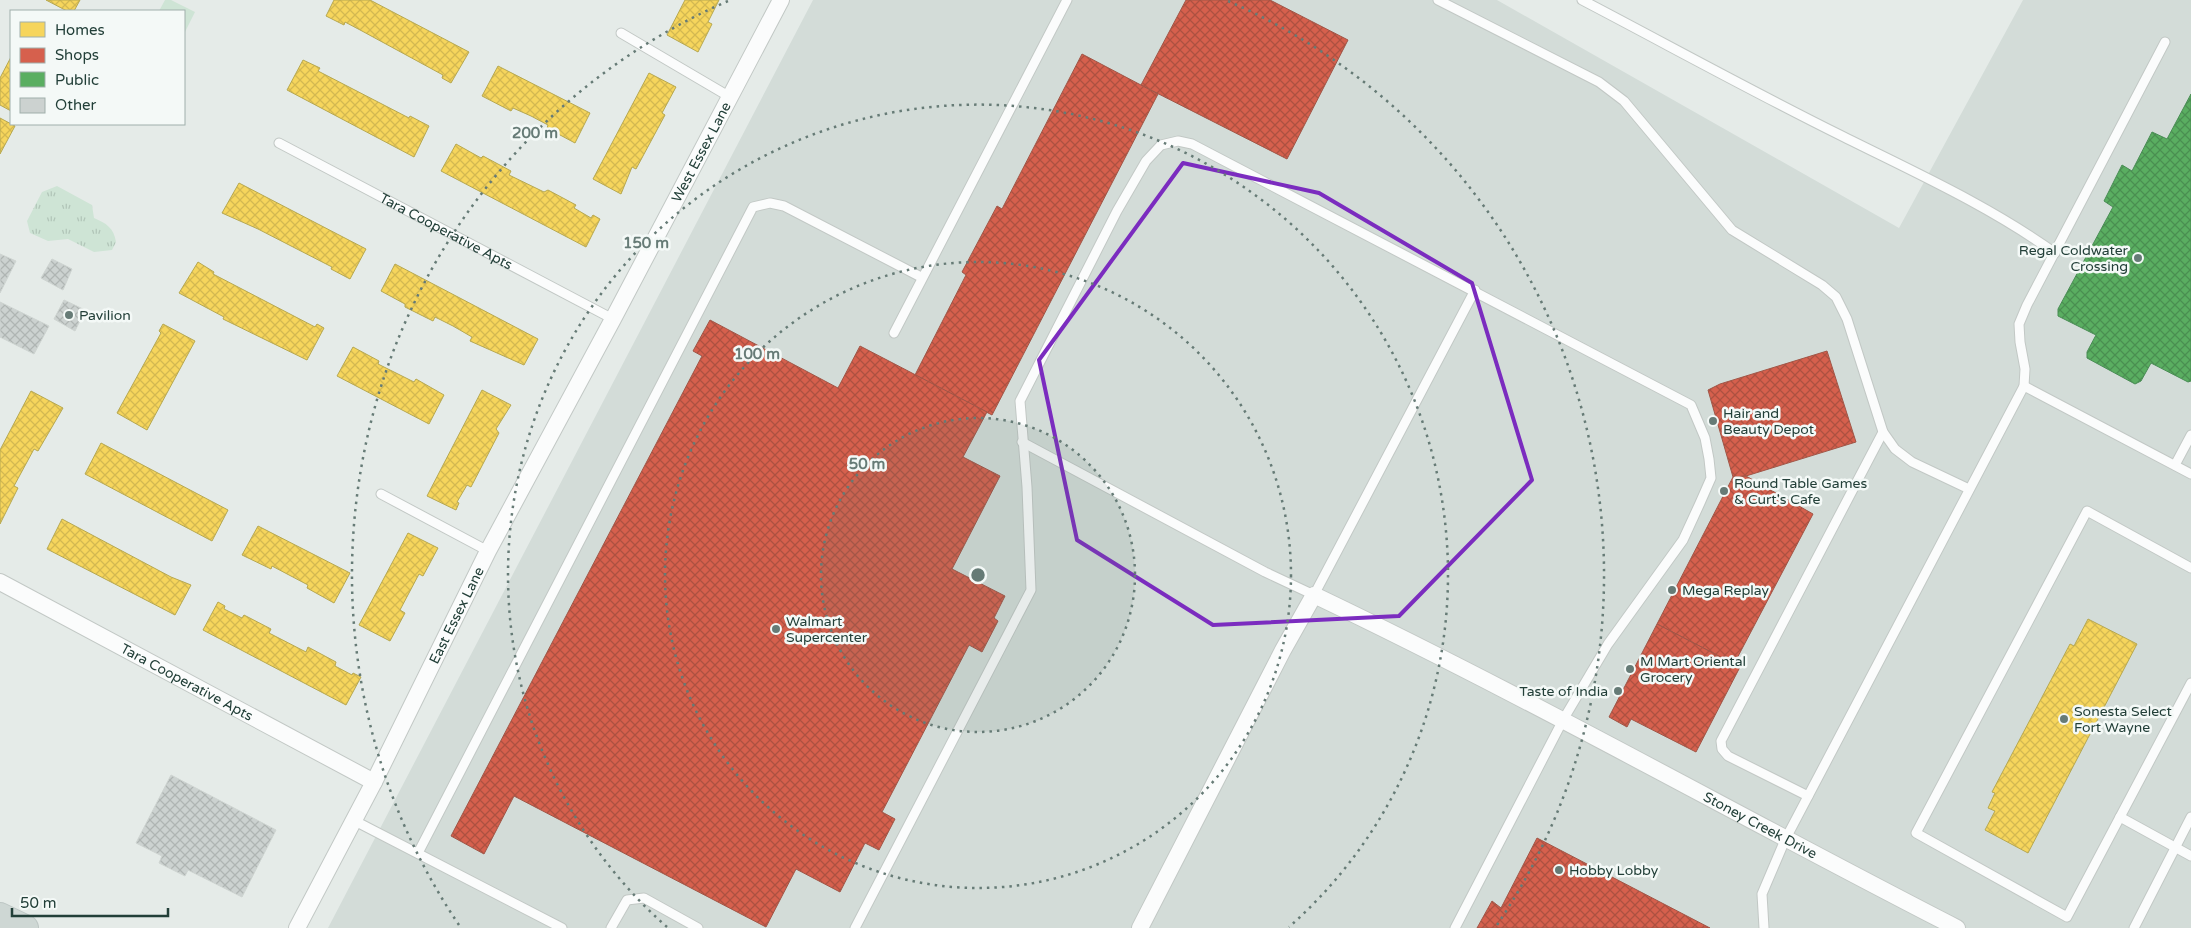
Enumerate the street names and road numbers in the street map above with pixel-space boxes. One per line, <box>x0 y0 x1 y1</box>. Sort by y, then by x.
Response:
street label: West Essex Lane <box>668 99 734 205</box>
street label: Tara Cooperative Apts <box>377 189 516 273</box>
street label: East Essex Lane <box>425 564 487 667</box>
street label: Tara Cooperative Apts <box>118 640 256 724</box>
street label: Stoney Creek Drive <box>1701 788 1820 862</box>

